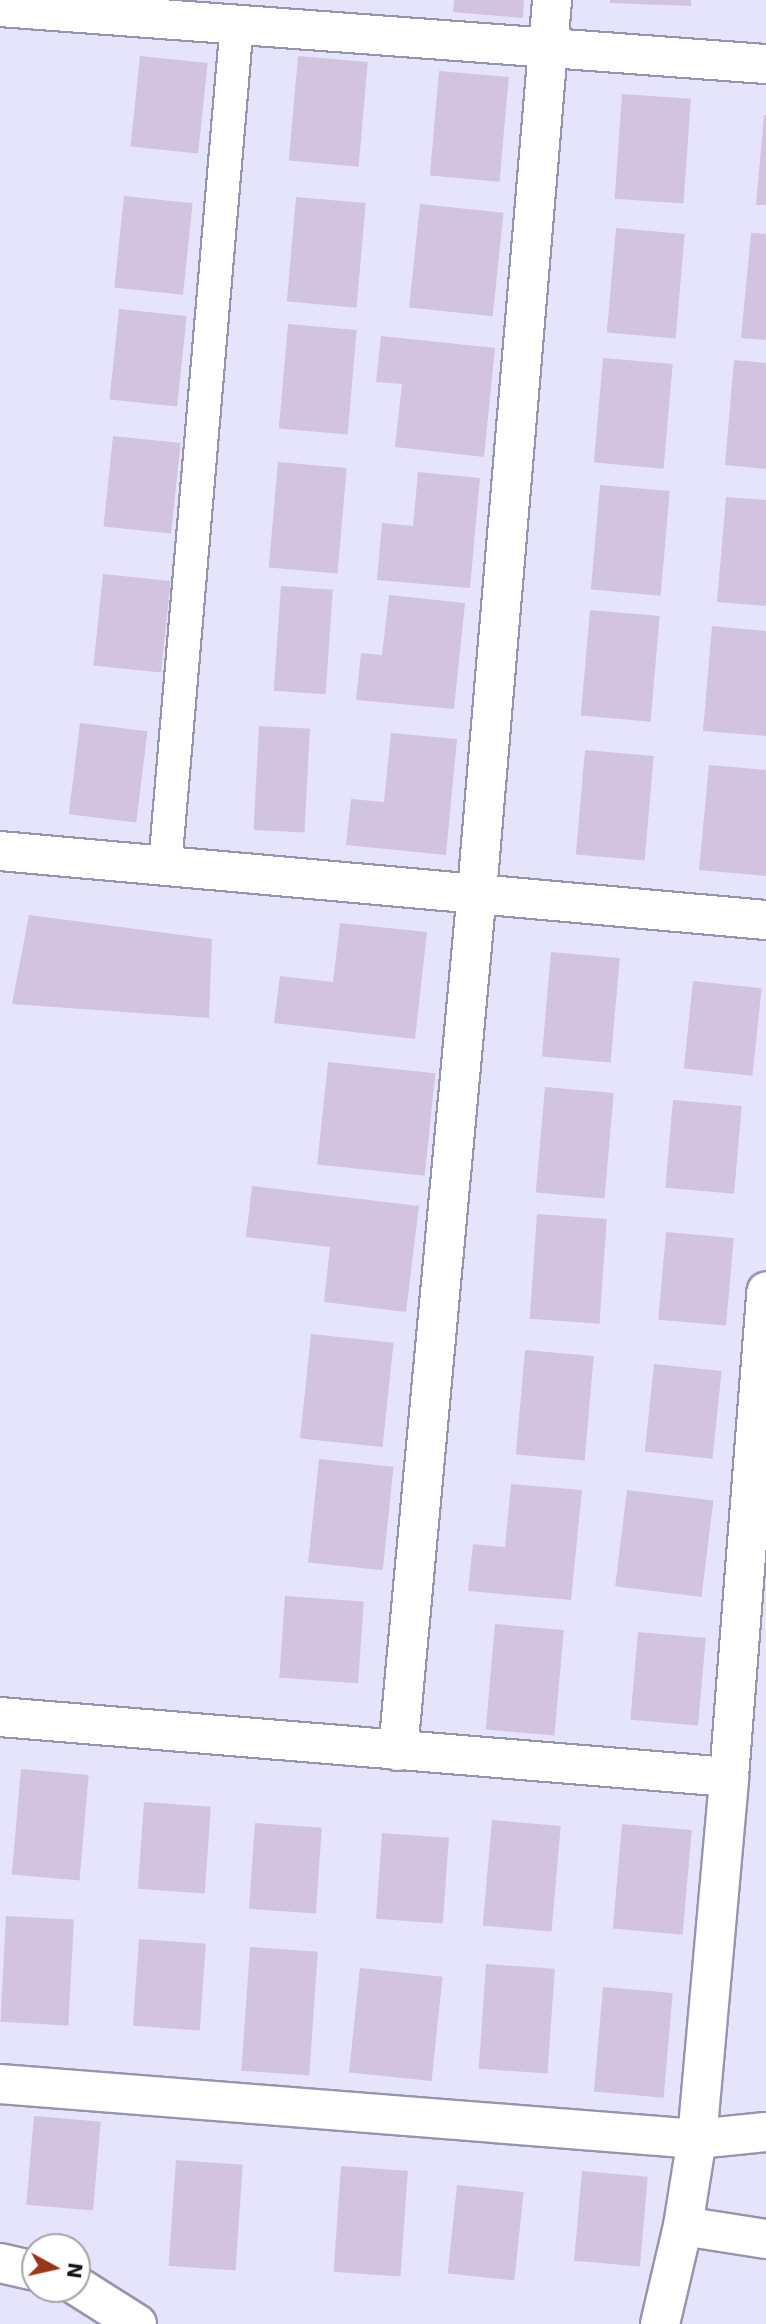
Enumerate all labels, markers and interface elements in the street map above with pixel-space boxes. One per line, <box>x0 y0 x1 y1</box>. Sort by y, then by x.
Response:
north arrow <box>21 2233 91 2303</box>
text: N <box>63 2261 87 2280</box>

